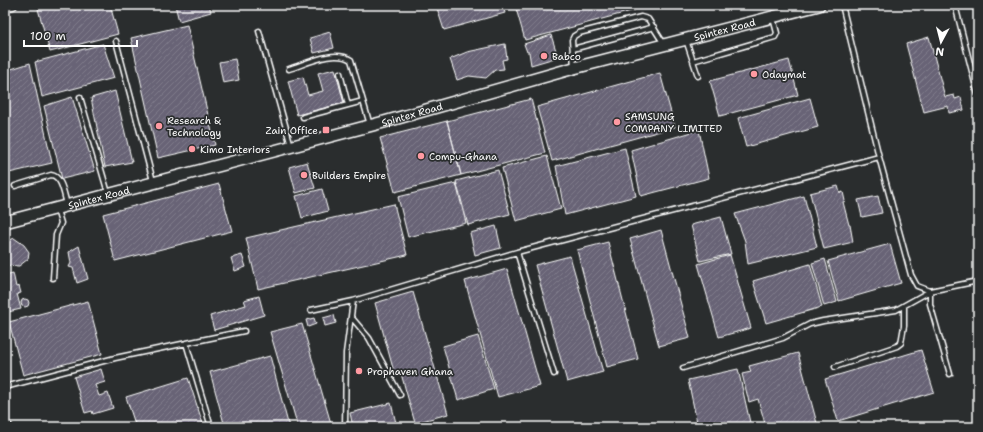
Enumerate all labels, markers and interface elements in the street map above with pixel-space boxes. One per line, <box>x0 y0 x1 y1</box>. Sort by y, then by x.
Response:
street label: Spintex Road <box>692 15 757 43</box>
scale bar <box>24 22 137 48</box>
north arrow <box>921 22 961 62</box>
text: 100 m <box>30 28 66 44</box>
text: N <box>934 43 945 59</box>
place label: Babco <box>552 50 581 63</box>
marker: Babco <box>539 51 549 61</box>
place label: Odaymat <box>762 68 806 81</box>
marker: Odaymat <box>749 69 759 79</box>
street label: Spintex Road <box>380 99 445 129</box>
place label: SAMSUNG COMPANY LIMITED <box>625 110 722 135</box>
place label: Research & Technology <box>167 114 222 139</box>
marker: SAMSUNG COMPANY LIMITED <box>612 117 622 127</box>
marker: Research & Technology <box>154 121 164 131</box>
place label: Zain Office <box>266 124 318 137</box>
marker: Zain Office <box>321 125 331 135</box>
place label: Kimo Interiors <box>200 143 270 156</box>
marker: Kimo Interiors <box>187 144 197 154</box>
place label: Compu-Ghana <box>429 150 498 163</box>
marker: Compu-Ghana <box>416 151 426 161</box>
place label: Builders Empire <box>312 169 387 182</box>
marker: Builders Empire <box>299 170 309 180</box>
street label: Spintex Road <box>67 183 132 212</box>
place label: Prophaven Ghana <box>367 365 454 378</box>
marker: Prophaven Ghana <box>354 366 364 376</box>

